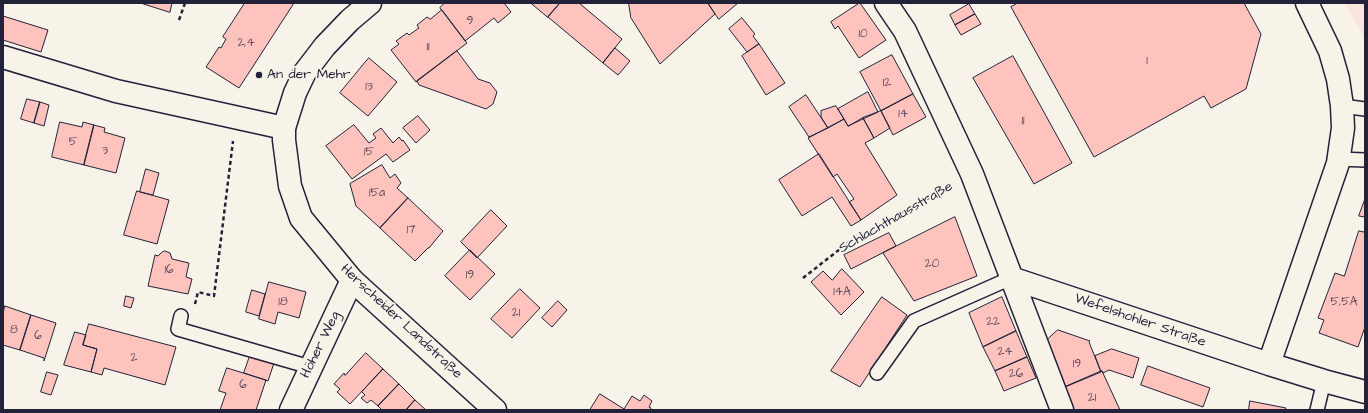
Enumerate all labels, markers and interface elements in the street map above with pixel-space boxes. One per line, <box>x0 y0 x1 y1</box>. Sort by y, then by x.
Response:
house number: 9 <box>467 14 473 28</box>
house number: 10 <box>858 27 868 41</box>
house number: 2,4 <box>237 36 255 50</box>
house number: 11 <box>426 40 430 54</box>
house number: 1 <box>1146 54 1148 68</box>
place label: An der Mehr <box>267 67 350 83</box>
marker: An der Mehr <box>254 70 264 80</box>
house number: 12 <box>883 76 891 90</box>
house number: 13 <box>365 80 373 94</box>
house number: 14 <box>898 107 908 121</box>
house number: 11 <box>1021 114 1025 128</box>
house number: 5 <box>69 135 77 149</box>
house number: 3 <box>102 144 108 158</box>
house number: 15 <box>364 145 374 159</box>
street label: Schlachthausstraße <box>836 179 956 257</box>
house number: 15a <box>369 186 385 200</box>
house number: 17 <box>407 223 415 237</box>
house number: 20 <box>925 257 939 271</box>
street label: Herscheider Landstraße <box>337 261 465 383</box>
house number: 16 <box>164 263 174 277</box>
house number: 19 <box>466 268 474 282</box>
house number: 14A <box>833 285 851 299</box>
street label: Wefelshohler Straße <box>1072 291 1208 351</box>
house number: 18 <box>278 295 288 309</box>
house number: 5,5A <box>1331 295 1357 309</box>
house number: 21 <box>512 306 520 320</box>
street label: Höher Weg <box>298 309 344 381</box>
house number: 22 <box>986 315 1000 329</box>
house number: 8 <box>10 323 18 337</box>
house number: 6 <box>34 329 42 343</box>
house number: 24 <box>997 345 1013 359</box>
house number: 2 <box>131 351 137 365</box>
house number: 19 <box>1073 357 1081 371</box>
house number: 26 <box>1009 367 1023 381</box>
house number: 6 <box>239 378 247 392</box>
house number: 21 <box>1088 391 1096 405</box>

